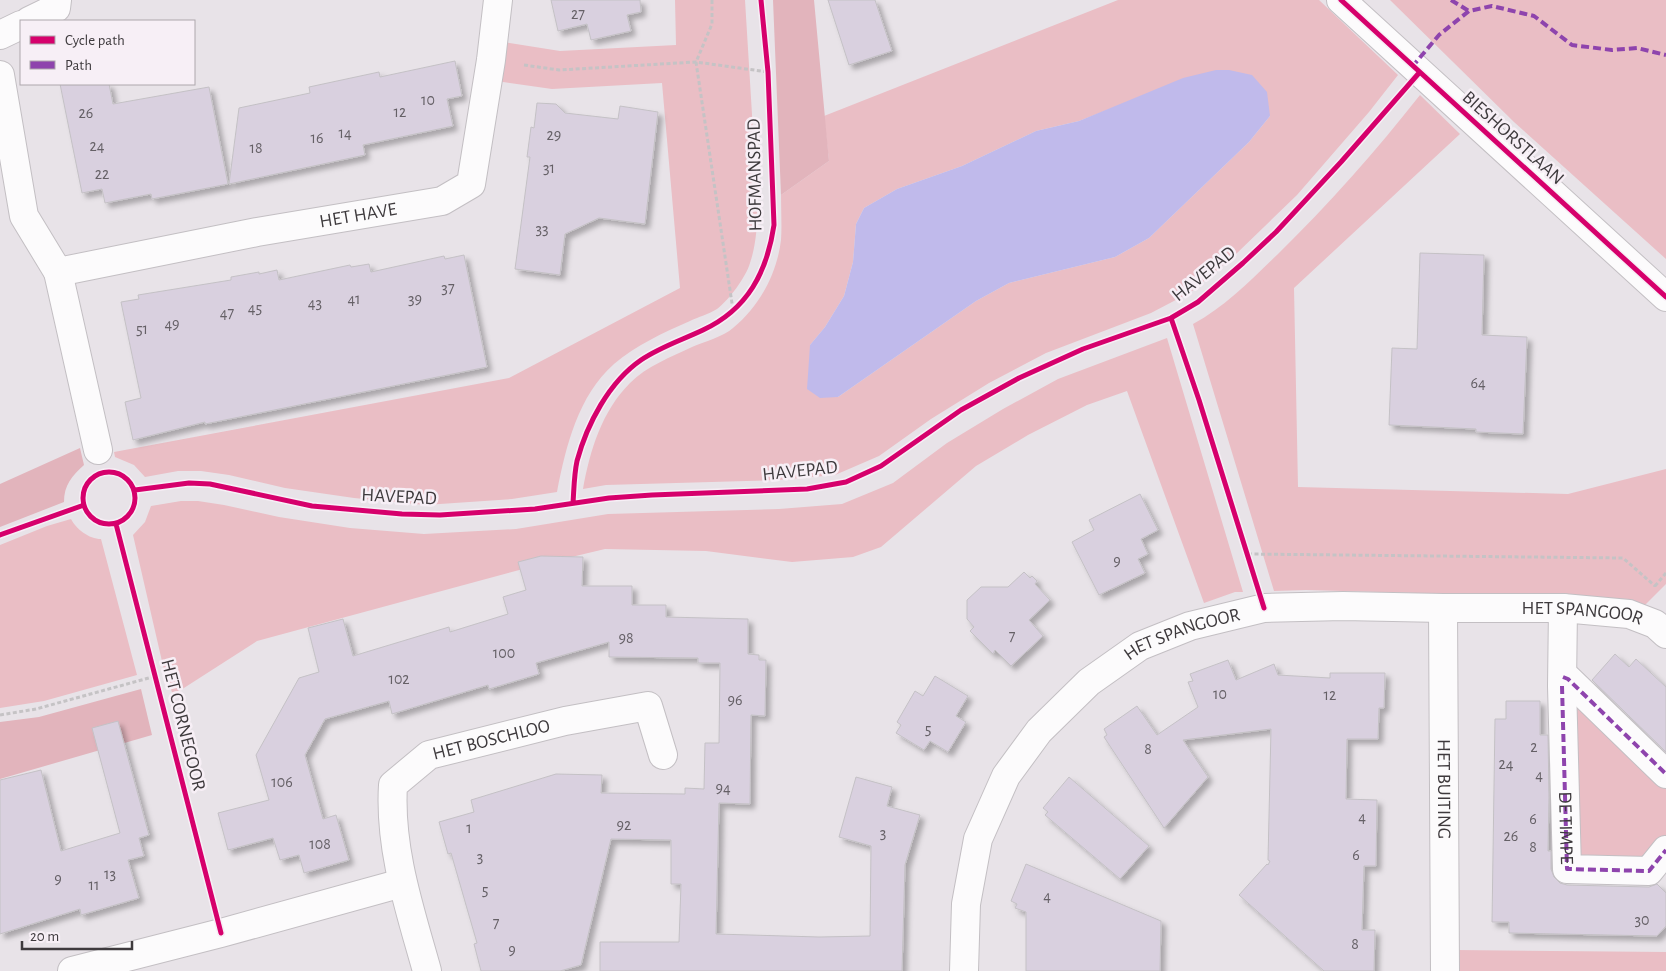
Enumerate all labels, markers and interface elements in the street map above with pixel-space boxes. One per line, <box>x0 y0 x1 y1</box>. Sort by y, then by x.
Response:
house number: 27 <box>571 6 585 22</box>
legend <box>20 20 195 85</box>
text: Cycle path <box>65 33 125 48</box>
text: Path <box>65 58 92 73</box>
street label: BIESHORSTLAAN <box>1459 88 1567 188</box>
house number: 10 <box>421 92 435 108</box>
house number: 12 <box>394 104 406 120</box>
house number: 26 <box>79 105 93 121</box>
street label: HOFMANSPAD <box>745 118 765 232</box>
house number: 14 <box>338 125 352 141</box>
house number: 29 <box>547 127 561 143</box>
house number: 16 <box>310 130 324 146</box>
house number: 24 <box>90 138 105 154</box>
house number: 18 <box>249 140 263 156</box>
house number: 31 <box>543 160 555 176</box>
house number: 22 <box>95 166 109 182</box>
street label: HET HAVE <box>318 199 398 231</box>
house number: 33 <box>535 221 549 237</box>
street label: HAVEPAD <box>1169 243 1239 305</box>
house number: 37 <box>441 280 455 296</box>
house number: 41 <box>347 291 361 307</box>
house number: 39 <box>408 291 422 307</box>
house number: 43 <box>308 295 322 311</box>
house number: 45 <box>248 300 262 316</box>
house number: 47 <box>220 305 235 321</box>
house number: 49 <box>164 316 180 332</box>
house number: 51 <box>136 321 148 337</box>
house number: 64 <box>1470 375 1486 391</box>
street label: HAVEPAD <box>761 458 839 484</box>
street label: HAVEPAD <box>361 486 437 508</box>
house number: 9 <box>1113 553 1121 569</box>
street label: HET SPANGOOR <box>1521 599 1646 628</box>
street label: HET SPANGOOR <box>1120 605 1242 664</box>
house number: 7 <box>1009 628 1016 644</box>
house number: 98 <box>618 630 634 646</box>
house number: 100 <box>493 645 515 661</box>
street label: HET CORNEGOOR <box>157 657 209 793</box>
house number: 102 <box>388 671 410 687</box>
house number: 10 <box>1213 686 1227 702</box>
house number: 12 <box>1324 687 1336 703</box>
house number: 96 <box>727 692 743 708</box>
street label: HET BOSCHLOO <box>431 716 552 763</box>
house number: 5 <box>925 721 931 737</box>
street label: HET BUITING <box>1434 739 1454 839</box>
house number: 2 <box>1530 739 1538 755</box>
house number: 8 <box>1144 741 1152 757</box>
house number: 24 <box>1499 756 1514 772</box>
house number: 4 <box>1535 767 1543 783</box>
house number: 106 <box>271 774 293 790</box>
house number: 94 <box>715 780 731 796</box>
street label: DE TIMPE <box>1555 791 1576 865</box>
house number: 4 <box>1358 809 1366 825</box>
house number: 6 <box>1529 811 1537 827</box>
house number: 92 <box>617 817 631 833</box>
house number: 1 <box>466 820 472 836</box>
house number: 3 <box>880 825 886 841</box>
house number: 26 <box>1504 828 1518 844</box>
house number: 108 <box>309 836 331 852</box>
house number: 8 <box>1529 839 1537 855</box>
house number: 6 <box>1352 847 1360 863</box>
house number: 3 <box>477 849 483 865</box>
house number: 13 <box>104 866 116 882</box>
house number: 9 <box>54 871 62 887</box>
house number: 11 <box>88 877 100 893</box>
house number: 5 <box>482 882 488 898</box>
house number: 4 <box>1043 888 1051 904</box>
house number: 30 <box>1634 912 1650 928</box>
house number: 7 <box>493 915 500 931</box>
scale bar <box>22 918 132 950</box>
text: 20 m <box>30 929 59 944</box>
house number: 8 <box>1351 936 1359 952</box>
house number: 9 <box>508 942 516 958</box>

